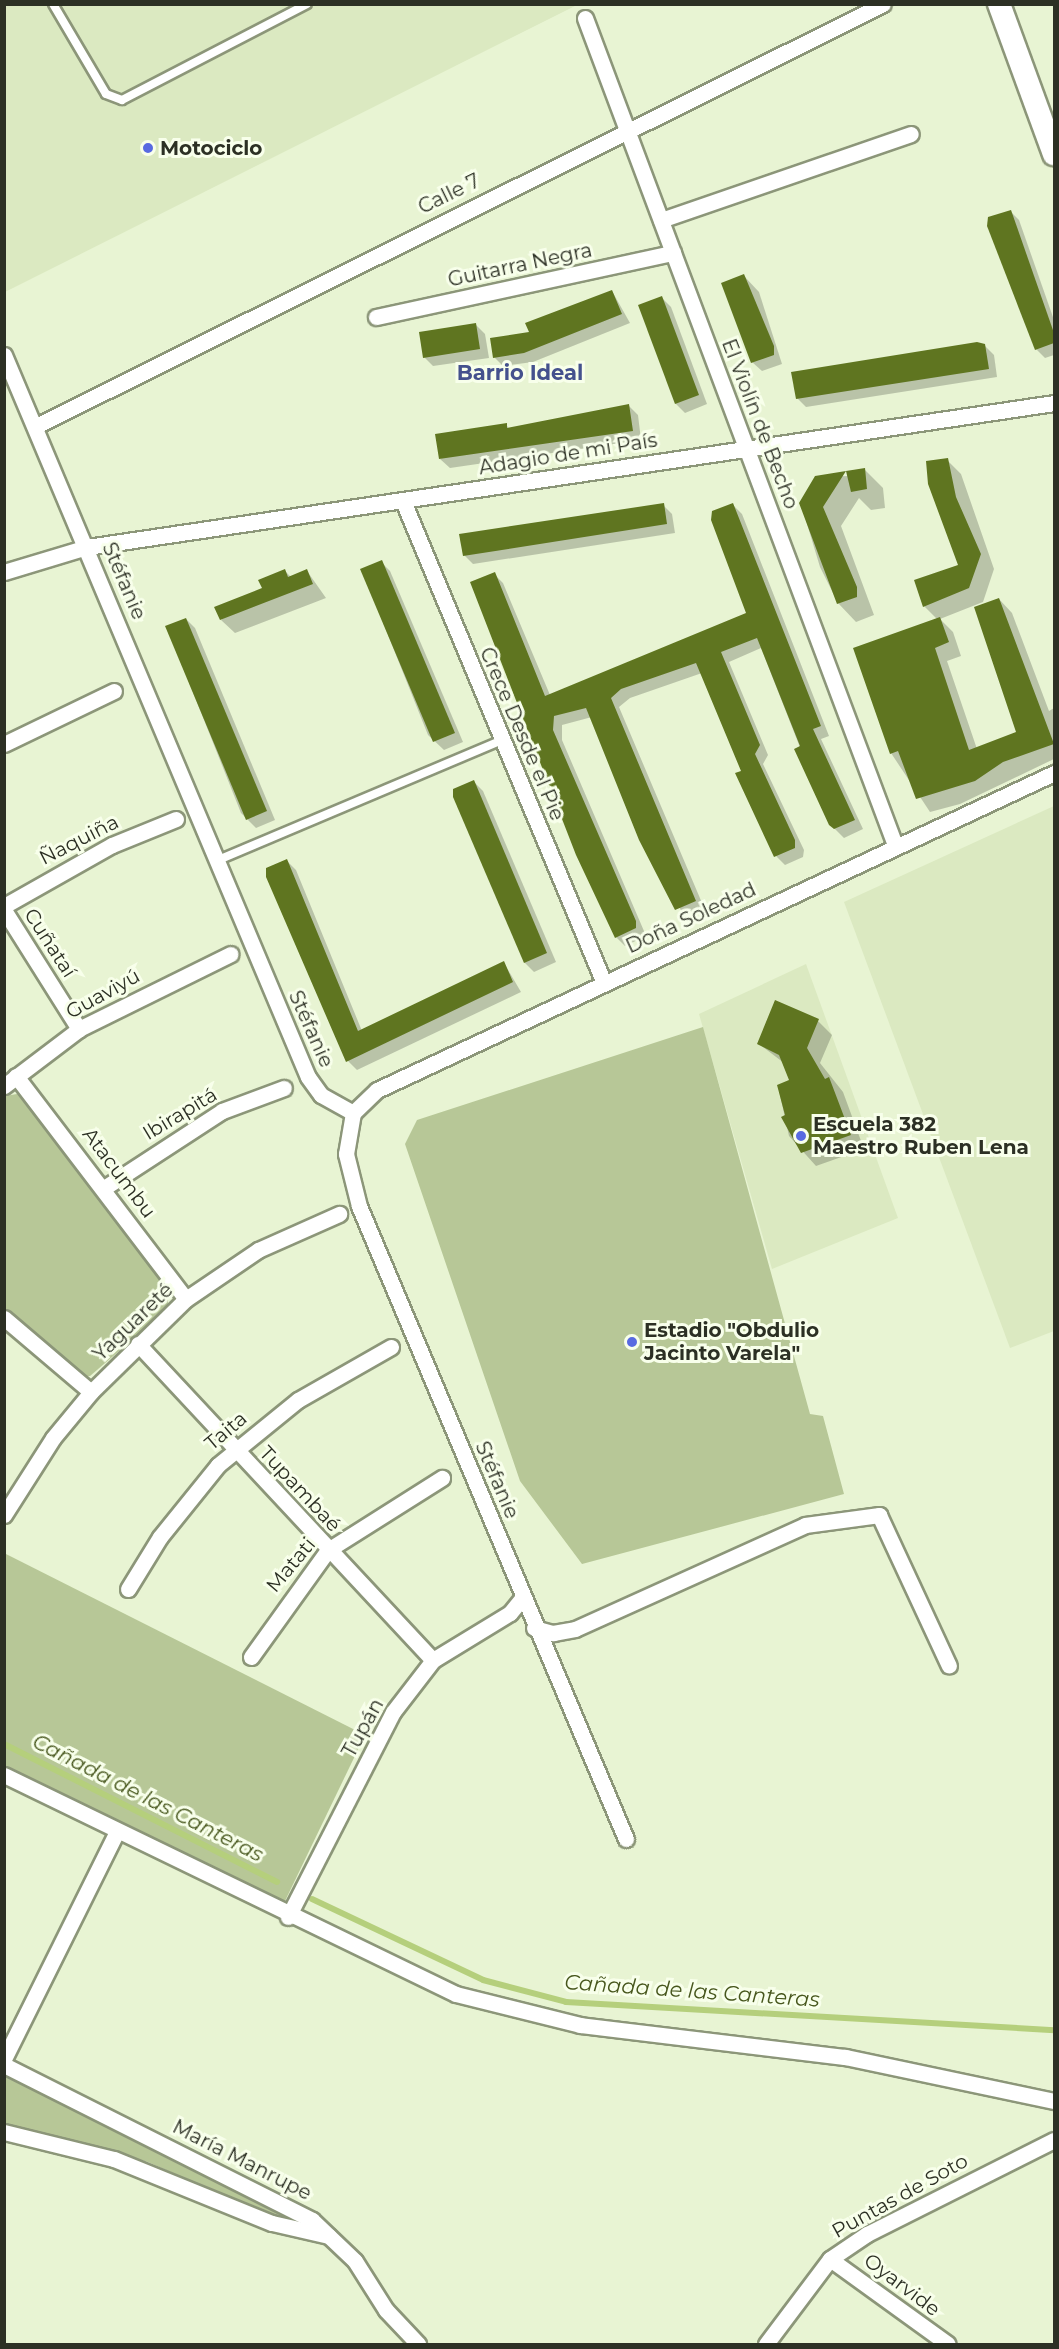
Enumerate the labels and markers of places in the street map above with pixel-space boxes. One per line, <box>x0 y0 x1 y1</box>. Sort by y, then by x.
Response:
place label: Motociclo <box>160 136 262 160</box>
marker: Motociclo <box>141 141 155 155</box>
place label: Escuela 382 Maestro Ruben Lena <box>813 1112 1029 1159</box>
marker: Escuela 382 Maestro Ruben Lena <box>794 1129 808 1143</box>
place label: Estadio "Obdulio Jacinto Varela" <box>644 1318 819 1365</box>
marker: Estadio "Obdulio Jacinto Varela" <box>625 1335 639 1349</box>

